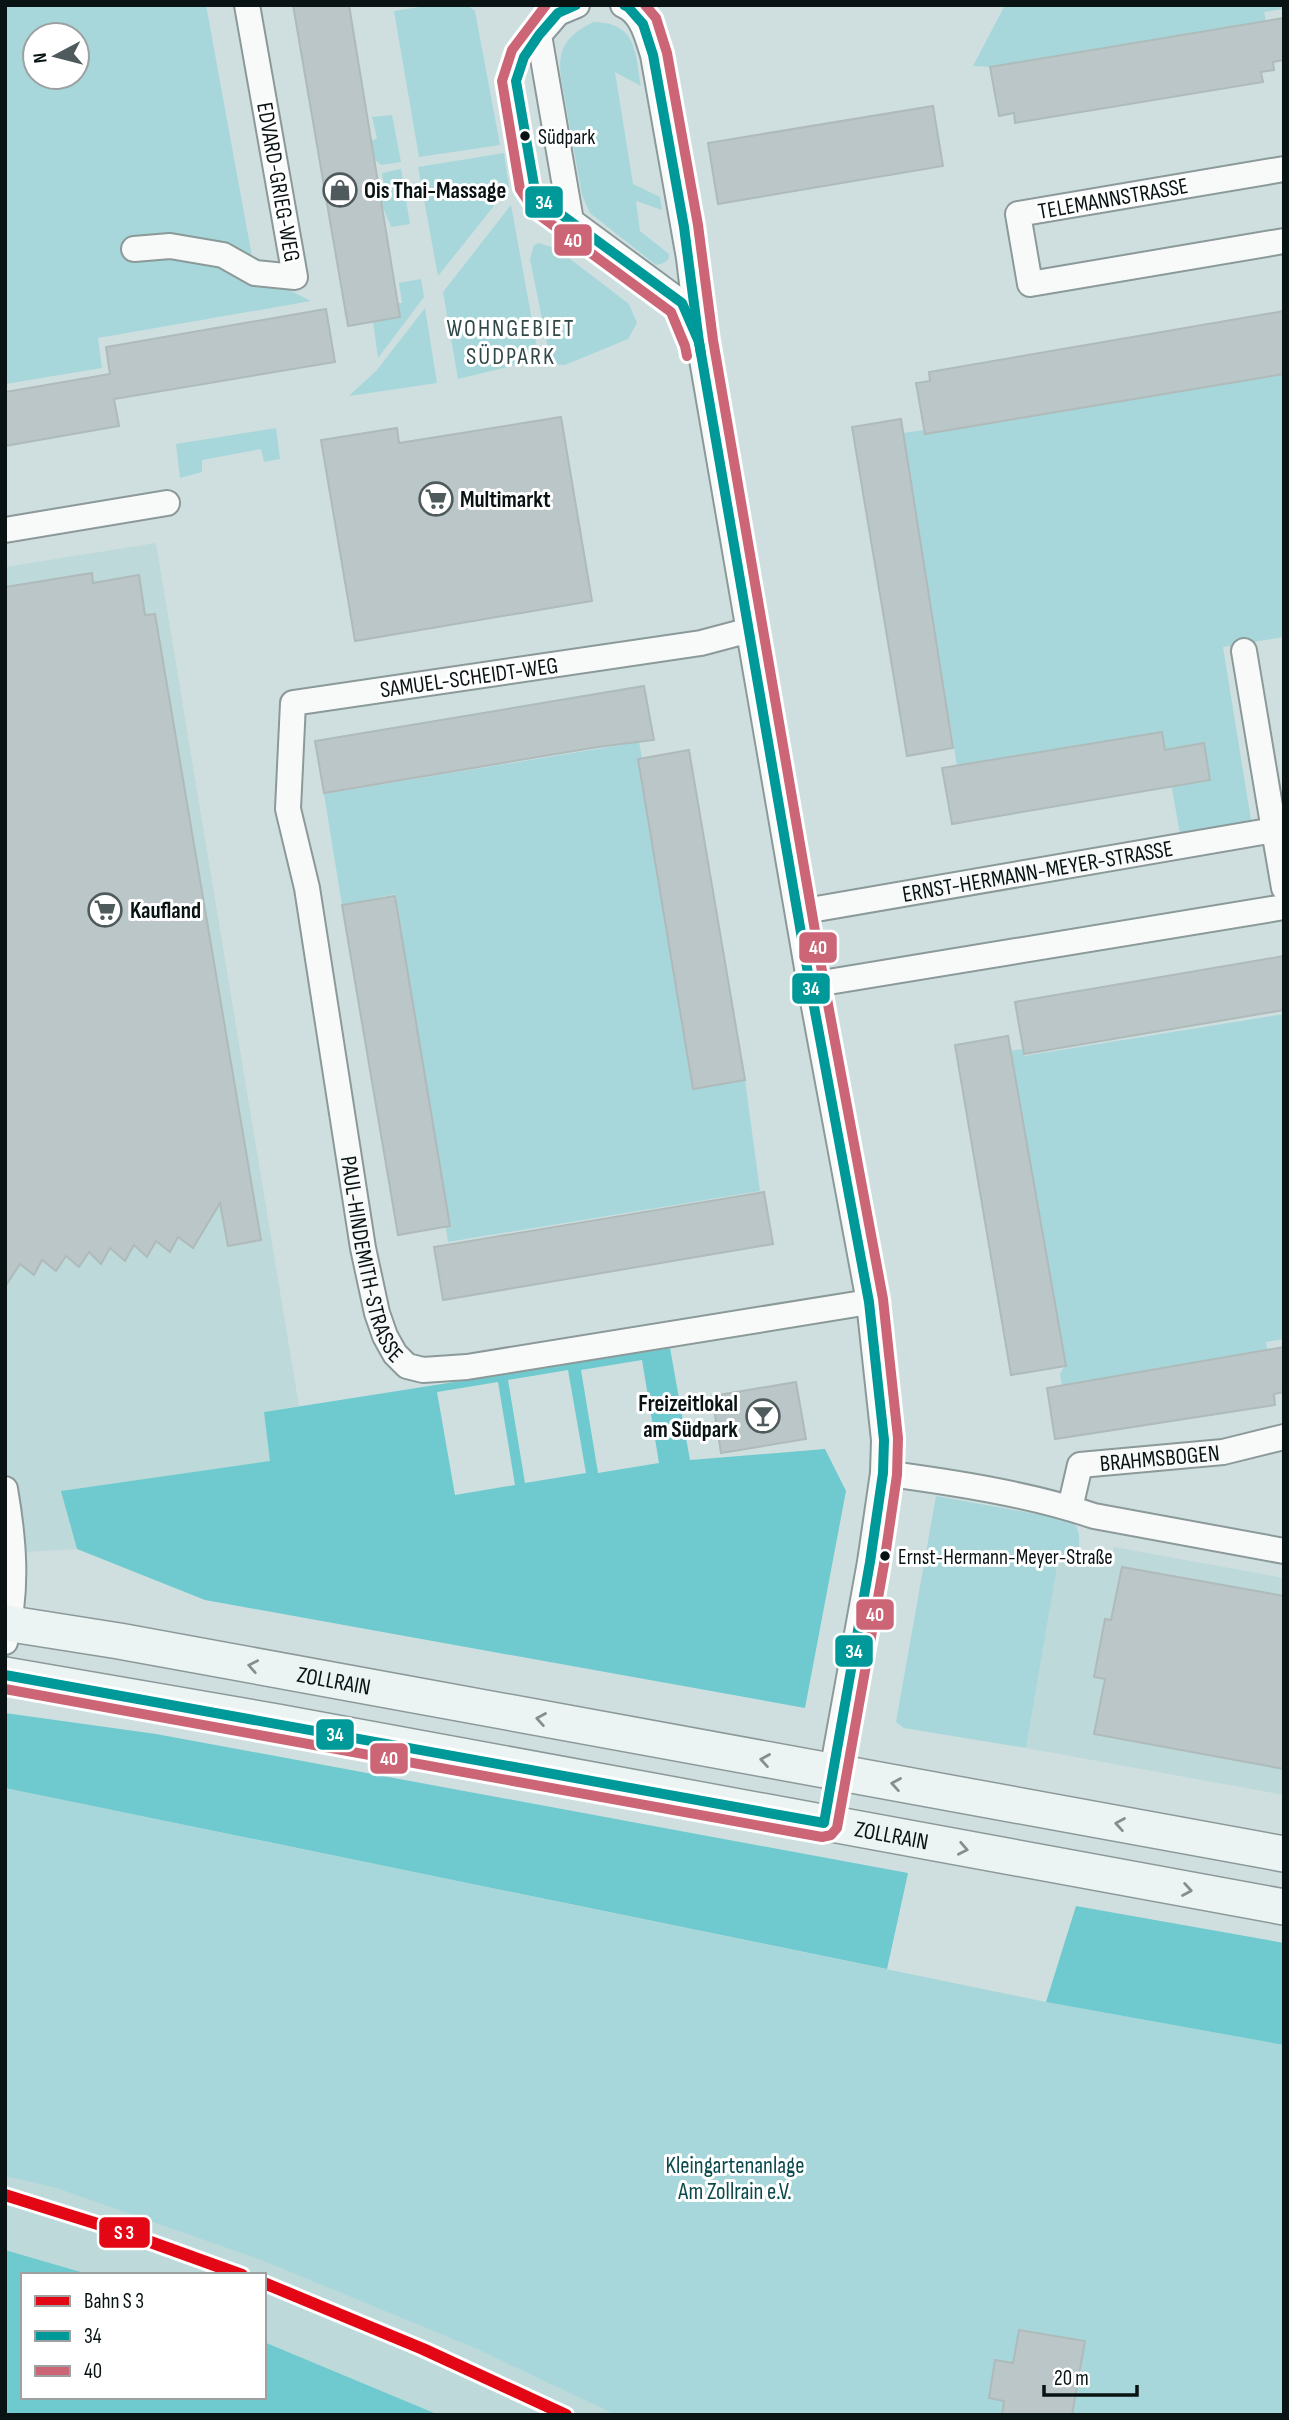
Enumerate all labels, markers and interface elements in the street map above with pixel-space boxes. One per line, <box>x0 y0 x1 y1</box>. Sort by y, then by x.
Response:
north arrow <box>21 21 91 91</box>
text: N <box>29 51 53 64</box>
street label: EDVARD-GRIEG-WEG <box>250 100 306 264</box>
place label: Südpark <box>538 125 595 150</box>
marker: Südpark <box>518 129 532 143</box>
shop icon: Ois Thai-Massage <box>321 171 359 209</box>
street label: TELEMANNSTRASSE <box>1036 172 1190 226</box>
place label: Ois Thai-Massage <box>364 177 506 205</box>
line badge: 34 <box>524 185 564 219</box>
text: 34 <box>535 192 553 215</box>
line badge: 40 <box>553 223 593 257</box>
text: 40 <box>564 230 582 253</box>
district label: WOHNGEBIET SÜDPARK <box>447 314 575 371</box>
supermarket icon: Multimarkt <box>417 480 455 518</box>
place label: Multimarkt <box>460 486 551 514</box>
street label: SAMUEL-SCHEIDT-WEG <box>378 652 560 704</box>
street label: ERNST-HERMANN-MEYER-STRASSE <box>900 835 1175 909</box>
supermarket icon: Kaufland <box>86 891 124 929</box>
place label: Kaufland <box>130 897 201 925</box>
line badge: 40 <box>798 931 838 964</box>
text: 40 <box>809 937 827 960</box>
line badge: 34 <box>791 972 831 1005</box>
text: 34 <box>802 978 820 1001</box>
street label: PAUL-HINDEMITH-STRASSE <box>334 1154 409 1369</box>
place label: Freizeitlokal am Südpark <box>638 1390 738 1444</box>
bar icon: Freizeitlokal am Südpark <box>744 1397 782 1435</box>
street label: BRAHMSBOGEN <box>1099 1439 1221 1478</box>
place label: Ernst-Hermann-Meyer-Straße <box>898 1545 1113 1570</box>
marker: Ernst-Hermann-Meyer-Straße <box>878 1549 892 1563</box>
line badge: 40 <box>855 1598 895 1631</box>
text: 40 <box>866 1604 884 1627</box>
line badge: 34 <box>834 1634 874 1668</box>
text: 34 <box>845 1641 863 1664</box>
one-way arrow <box>247 1659 259 1674</box>
street label: ZOLLRAIN <box>295 1661 373 1702</box>
one-way arrow <box>536 1712 547 1727</box>
line badge: 34 <box>315 1718 355 1751</box>
text: 34 <box>326 1724 344 1747</box>
line badge: 40 <box>369 1742 409 1775</box>
text: 40 <box>380 1748 398 1771</box>
one-way arrow <box>759 1753 771 1768</box>
one-way arrow <box>890 1777 902 1792</box>
street label: ZOLLRAIN <box>852 1815 931 1856</box>
one-way arrow <box>1114 1817 1126 1832</box>
one-way arrow <box>957 1840 969 1855</box>
one-way arrow <box>1181 1882 1193 1897</box>
park label: Kleingartenanlage Am Zollrain e.V. <box>666 2152 804 2206</box>
line badge: S 3 <box>98 2216 151 2249</box>
text: S 3 <box>114 2222 134 2245</box>
legend <box>21 2273 266 2399</box>
text: Bahn S 3 <box>84 2289 144 2314</box>
text: 34 <box>84 2324 102 2349</box>
scale bar <box>1044 2354 1137 2398</box>
text: 40 <box>84 2359 102 2384</box>
text: 20 m <box>1054 2366 1089 2391</box>

